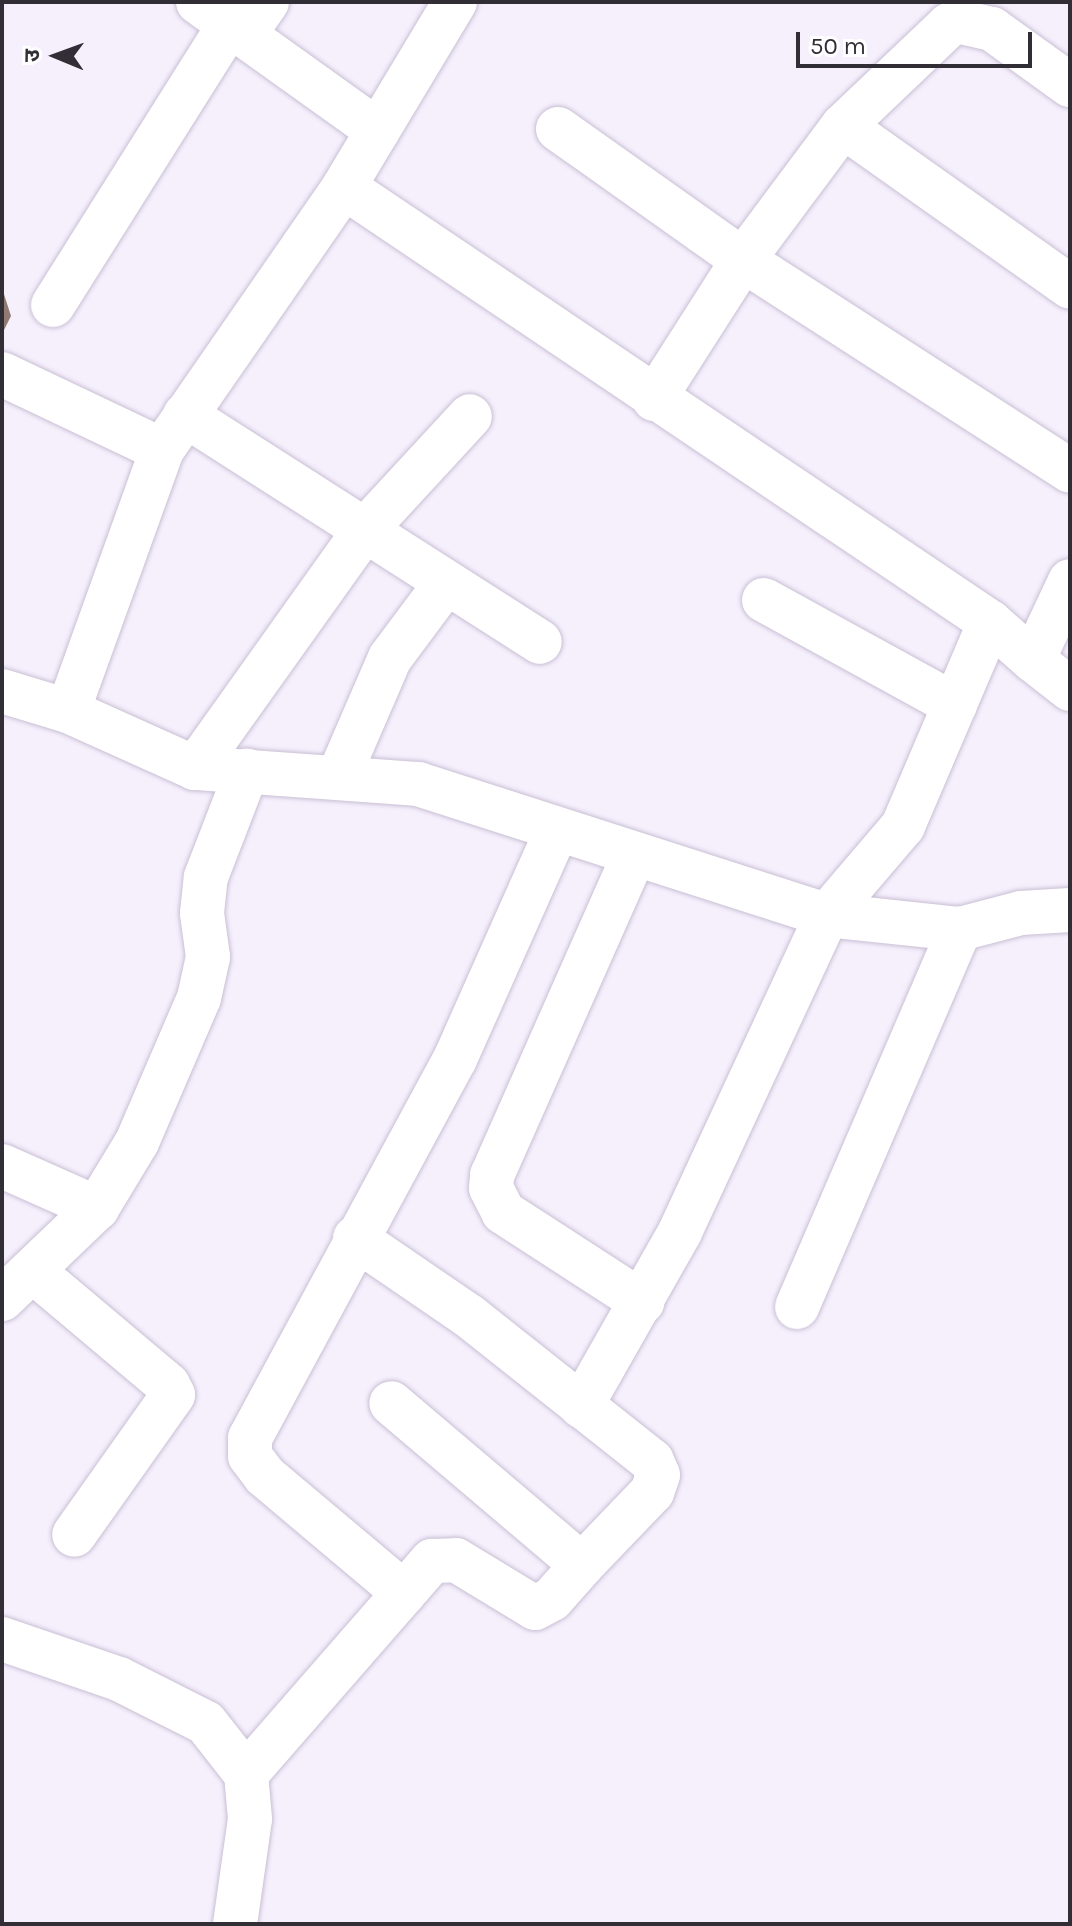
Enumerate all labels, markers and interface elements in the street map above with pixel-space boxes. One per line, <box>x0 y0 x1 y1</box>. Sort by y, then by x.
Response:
north arrow <box>16 16 96 96</box>
scale bar <box>800 16 1036 66</box>
text: 50 m <box>810 32 866 60</box>
text: उ <box>19 49 45 62</box>

